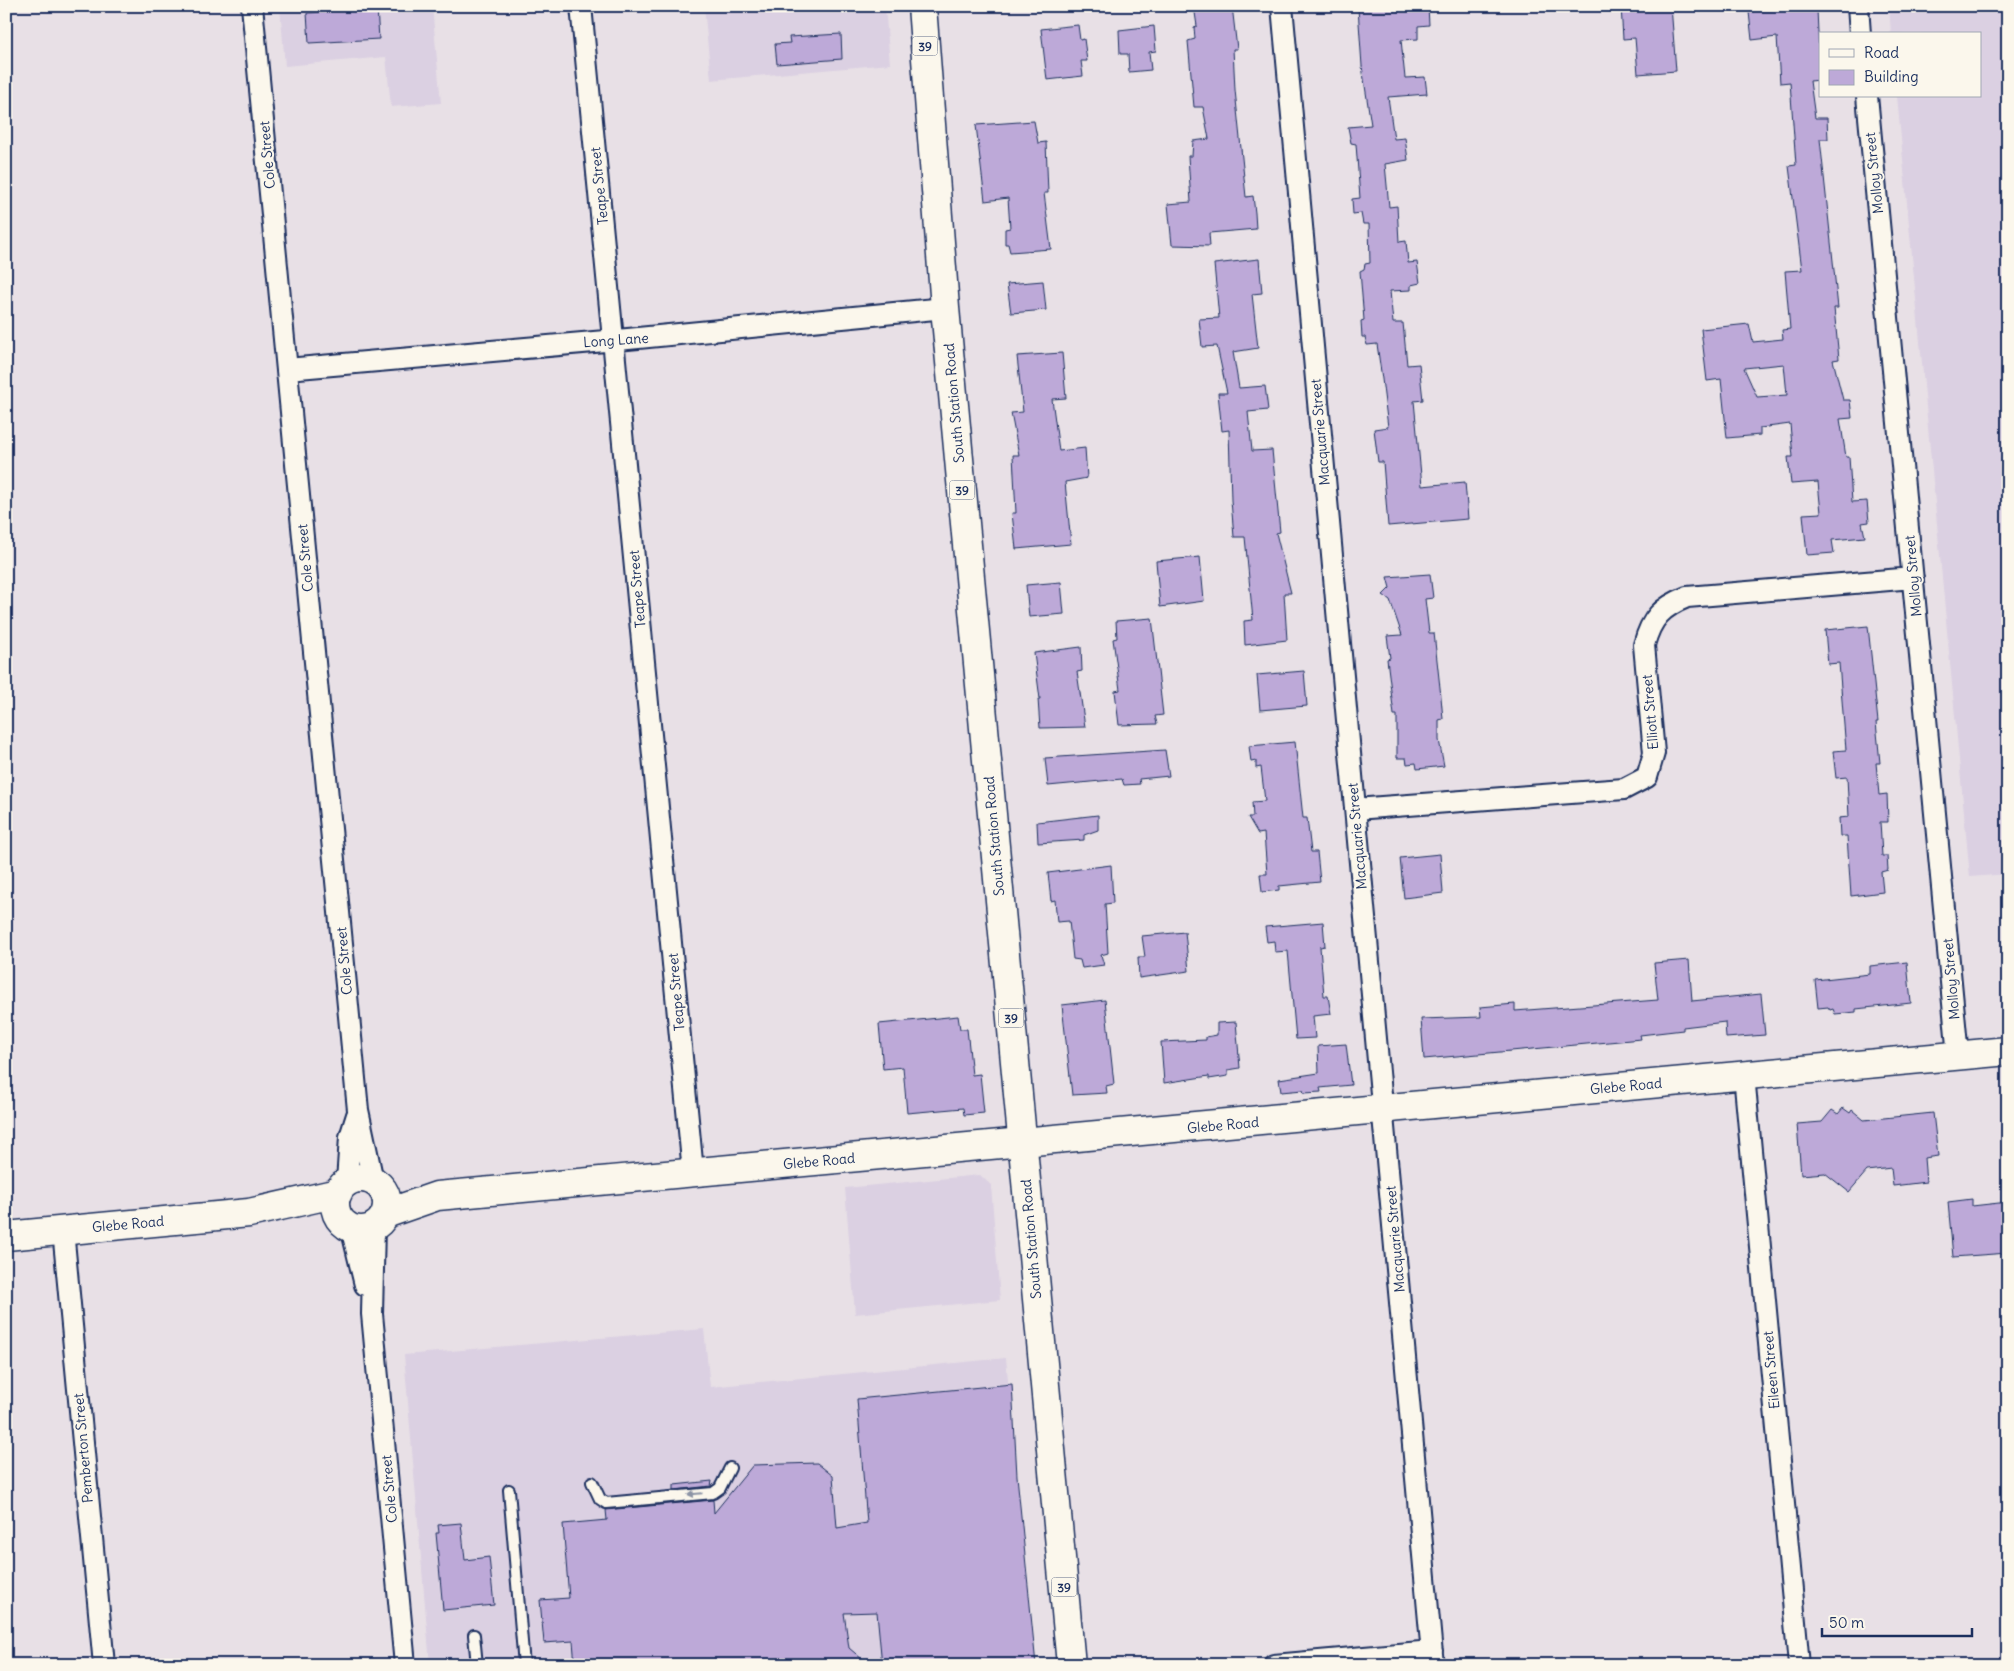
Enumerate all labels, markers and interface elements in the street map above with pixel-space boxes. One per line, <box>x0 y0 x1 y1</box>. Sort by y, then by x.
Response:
legend <box>1819 32 1982 98</box>
road number: 39 <box>912 36 938 56</box>
text: Road <box>1864 43 1899 62</box>
text: Building <box>1864 67 1919 86</box>
street label: Cole Street <box>255 120 279 190</box>
street label: Molloy Street <box>1861 131 1887 215</box>
street label: Teape Street <box>586 146 612 226</box>
street label: Long Lane <box>583 329 649 351</box>
street label: South Station Road <box>940 342 968 464</box>
street label: Macquarie Street <box>1306 378 1334 486</box>
road number: 39 <box>950 480 974 500</box>
street label: Cole Street <box>293 523 317 593</box>
street label: Molloy Street <box>1900 534 1926 618</box>
street label: Teape Street <box>625 549 649 629</box>
street label: Elliott Street <box>1638 673 1662 750</box>
street label: South Station Road <box>980 775 1008 897</box>
street label: Macquarie Street <box>1343 782 1371 890</box>
street label: Cole Street <box>332 926 356 996</box>
street label: Molloy Street <box>1938 937 1964 1021</box>
street label: Teape Street <box>664 952 688 1032</box>
road number: 39 <box>998 1008 1024 1028</box>
street label: Glebe Road <box>1589 1074 1663 1098</box>
street label: Glebe Road <box>1186 1113 1260 1137</box>
street label: Glebe Road <box>782 1149 856 1173</box>
street label: South Station Road <box>1017 1178 1045 1300</box>
street label: Macquarie Street <box>1381 1185 1409 1293</box>
street label: Glebe Road <box>91 1212 165 1236</box>
street label: Eileen Street <box>1759 1330 1783 1410</box>
street label: Pemberton Street <box>69 1392 97 1504</box>
street label: Cole Street <box>377 1454 401 1524</box>
one-way arrow <box>687 1491 703 1499</box>
road number: 39 <box>1052 1578 1076 1596</box>
scale bar <box>1822 1606 1972 1638</box>
text: 50 m <box>1829 1613 1864 1632</box>

